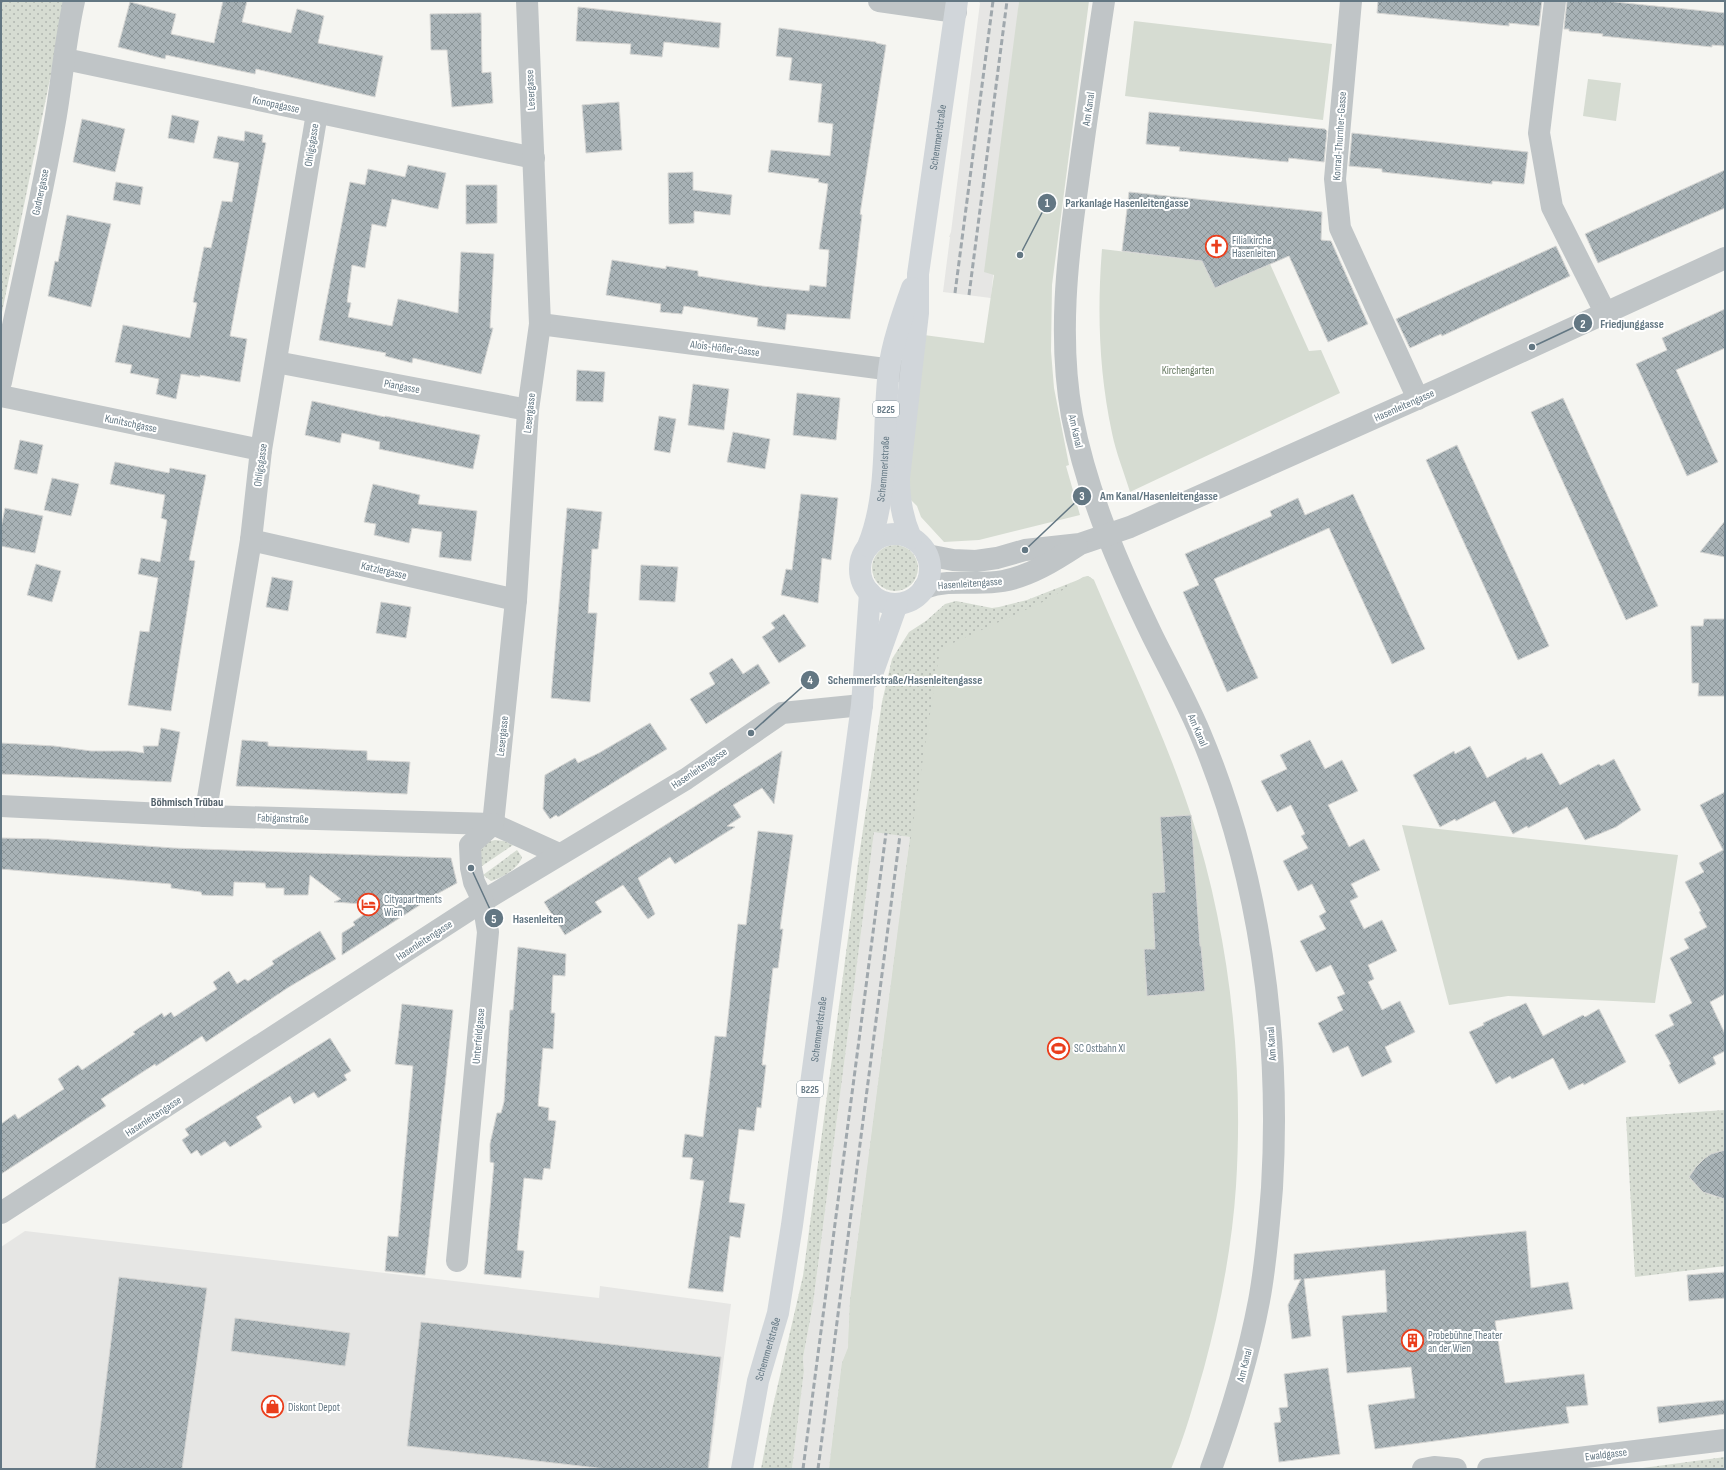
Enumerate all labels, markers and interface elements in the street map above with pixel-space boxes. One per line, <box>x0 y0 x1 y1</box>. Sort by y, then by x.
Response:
street label: Lesergasse <box>523 70 538 110</box>
street label: Am Kanal <box>1080 91 1097 128</box>
street label: Konrad-Thurnher-Gasse <box>1330 91 1349 181</box>
street label: Konopagasse <box>251 93 301 116</box>
street label: Schemmerlstraße <box>927 104 949 171</box>
street label: Ohligsgasse <box>302 123 321 168</box>
street label: Gadnergasse <box>29 168 52 216</box>
callout: Parkanlage Hasenleitengasse <box>1037 191 1196 215</box>
text: 1 <box>1045 196 1050 211</box>
text: Parkanlage Hasenleitengasse <box>1065 196 1189 211</box>
church icon: Filialkirche Hasenleiten <box>1203 233 1229 259</box>
place label: Filialkirche Hasenleiten <box>1232 234 1276 260</box>
callout: Friedjunggasse <box>1573 311 1672 335</box>
text: 2 <box>1580 317 1586 332</box>
text: Friedjunggasse <box>1600 317 1664 332</box>
street label: Alois-Höfler-Gasse <box>688 338 760 359</box>
park label: Kirchengarten <box>1162 364 1215 377</box>
street label: Piangasse <box>383 377 421 396</box>
street label: Hasenleitengasse <box>1372 386 1436 425</box>
street label: Lesergasse <box>521 392 538 434</box>
road number: B225 <box>873 401 899 417</box>
street label: Kunitschgasse <box>104 412 158 435</box>
street label: Am Kanal <box>1065 412 1086 449</box>
street label: Schemmerlstraße <box>874 436 892 503</box>
street label: Ohligsgasse <box>251 443 270 487</box>
callout: Am Kanal/Hasenleitengasse <box>1072 484 1226 508</box>
text: 3 <box>1079 489 1085 504</box>
text: Am Kanal/Hasenleitengasse <box>1099 489 1218 504</box>
street label: Katzlergasse <box>360 559 408 582</box>
street label: Hasenleitengasse <box>937 575 1003 592</box>
callout: Schemmerlstraße/Hasenleitengasse <box>800 668 991 692</box>
text: 4 <box>807 673 813 688</box>
text: Schemmerlstraße/Hasenleitengasse <box>828 673 982 688</box>
street label: Am Kanal <box>1185 711 1210 748</box>
street label: Lesergasse <box>494 715 511 757</box>
street label: Hasenleitengasse <box>669 745 730 792</box>
district label: Böhmisch Trübau <box>151 795 223 810</box>
street label: Fabiganstraße <box>257 811 309 826</box>
hotel icon: Cityapartments Wien <box>356 892 382 918</box>
place label: Cityapartments Wien <box>384 893 442 919</box>
callout: Hasenleiten <box>484 906 571 930</box>
text: 5 <box>491 912 497 927</box>
text: Hasenleiten <box>513 912 563 927</box>
street label: Hasenleitengasse <box>394 917 455 963</box>
street label: Schemmerlstraße <box>808 996 830 1063</box>
street label: Unterfeldgasse <box>470 1008 487 1064</box>
street label: Am Kanal <box>1264 1027 1279 1062</box>
sports icon: SC Ostbahn XI <box>1046 1035 1072 1061</box>
place label: SC Ostbahn XI <box>1074 1042 1125 1055</box>
road number: B225 <box>797 1081 823 1097</box>
street label: Hasenleitengasse <box>123 1093 184 1139</box>
street label: Schemmerlstraße <box>752 1316 783 1382</box>
building icon: Probebühne Theater an der Wien <box>1400 1328 1426 1354</box>
place label: Probebühne Theater an der Wien <box>1428 1329 1503 1355</box>
street label: Am Kanal <box>1234 1347 1255 1384</box>
shop icon: Diskont Depot <box>260 1394 286 1420</box>
place label: Diskont Depot <box>288 1401 341 1414</box>
street label: Ewaldgasse <box>1584 1445 1628 1464</box>

